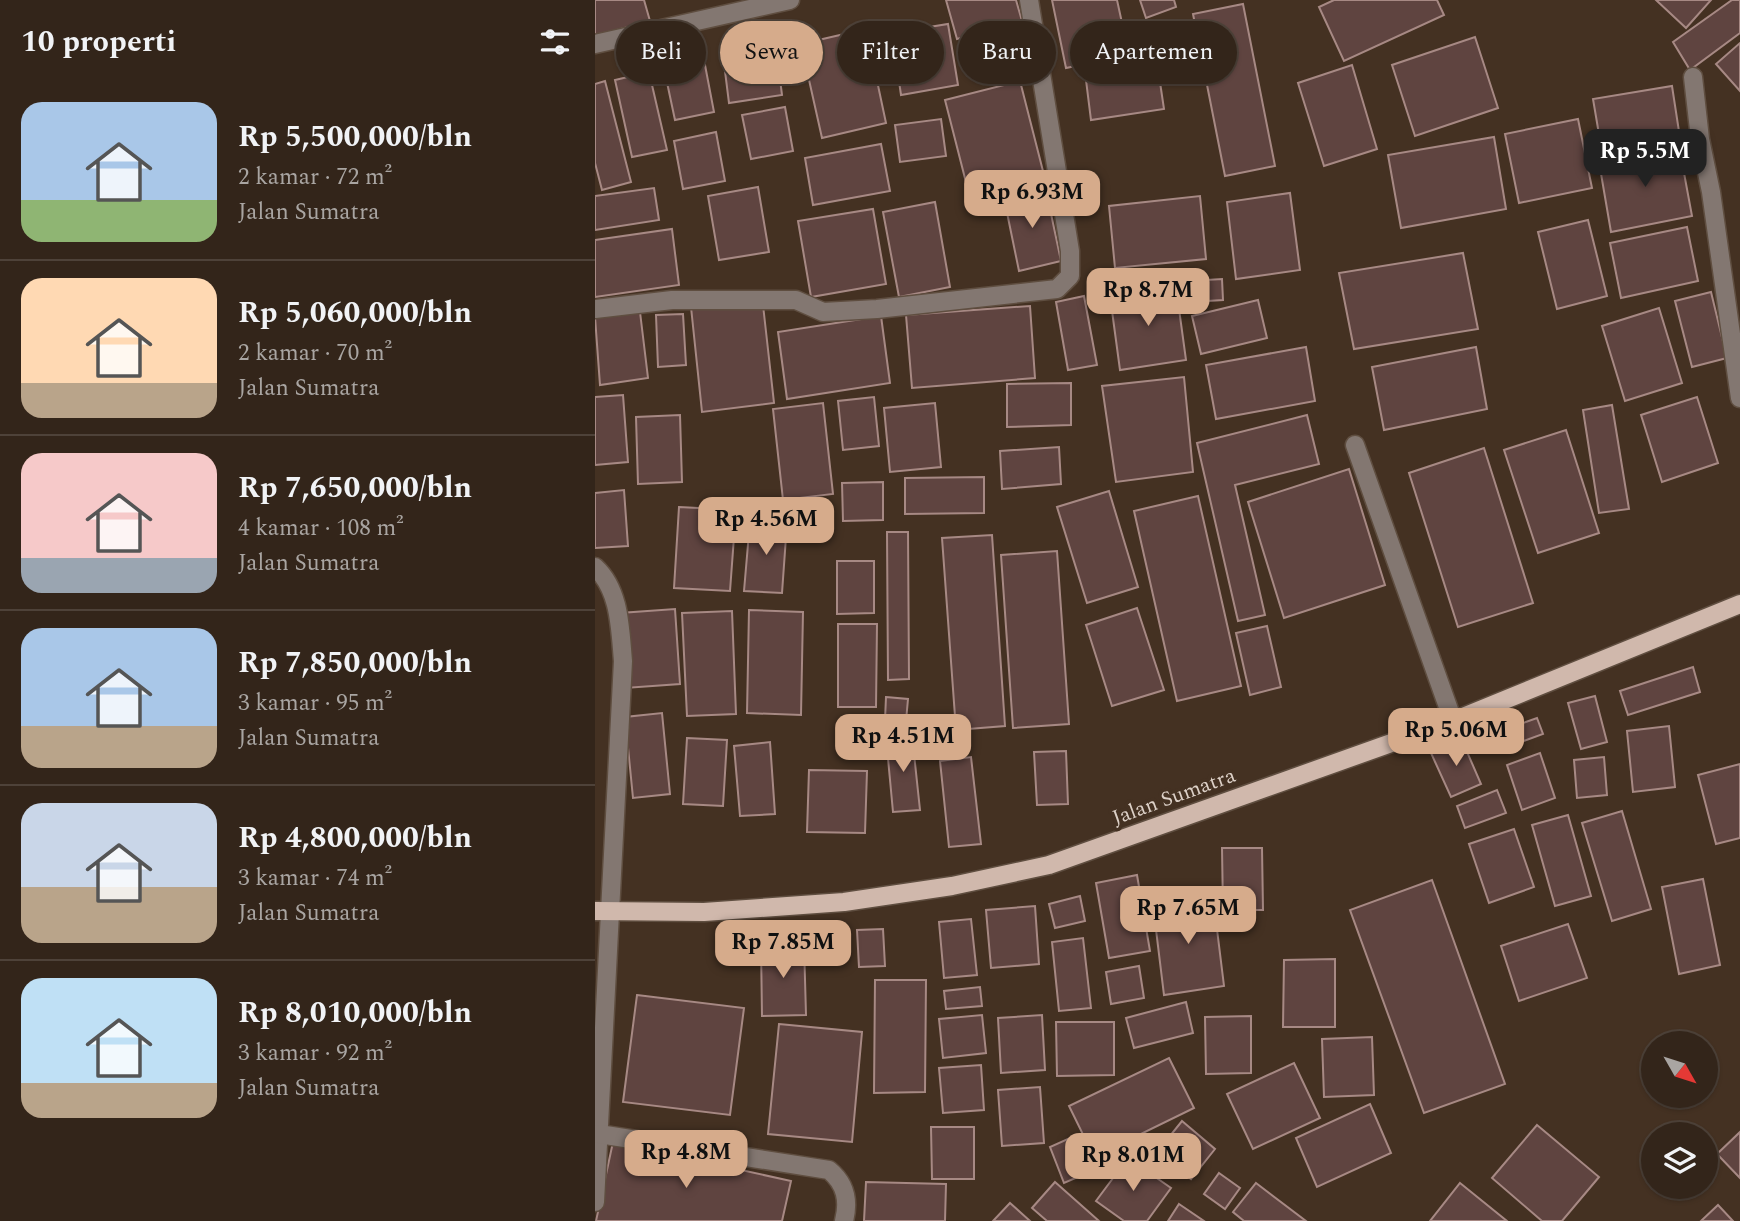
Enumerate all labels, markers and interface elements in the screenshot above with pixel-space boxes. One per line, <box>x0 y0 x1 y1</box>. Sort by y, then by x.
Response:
text: 10 properti <box>21 19 176 65</box>
chip: Beli <box>616 21 706 84</box>
chip: Sewa <box>720 21 823 84</box>
chip: Filter <box>837 21 944 84</box>
chip: Baru <box>958 21 1056 84</box>
chip: Apartemen <box>1070 21 1237 84</box>
icon: filters <box>536 23 574 61</box>
text: Rp 5,500,000/bln <box>238 114 472 160</box>
icon: home <box>77 130 161 214</box>
pin: Rp 5.5M <box>1580 130 1710 189</box>
text: Rp 5.5M <box>1600 134 1690 169</box>
text: 2 kamar · 72 m² <box>238 160 392 195</box>
pin: Rp 6.93M <box>960 170 1104 230</box>
text: Rp 6.93M <box>980 175 1084 210</box>
text: Jalan Sumatra <box>238 195 380 230</box>
pin: Rp 8.7M <box>1083 268 1213 328</box>
text: Rp 8.7M <box>1103 273 1193 308</box>
text: Rp 5,060,000/bln <box>238 290 472 336</box>
icon: home <box>77 306 161 390</box>
text: 2 kamar · 70 m² <box>238 336 392 371</box>
text: Jalan Sumatra <box>238 371 380 406</box>
text: Rp 7,650,000/bln <box>238 465 472 511</box>
icon: home <box>77 481 161 565</box>
pin: Rp 4.56M <box>694 498 838 557</box>
text: Rp 4.56M <box>714 502 818 537</box>
text: 4 kamar · 108 m² <box>238 511 404 546</box>
text: Jalan Sumatra <box>238 546 380 581</box>
text: Rp 7,850,000/bln <box>238 640 472 686</box>
icon: home <box>77 656 161 740</box>
text: 3 kamar · 95 m² <box>238 686 392 721</box>
pin: Rp 5.06M <box>1384 708 1528 768</box>
text: Rp 5.06M <box>1404 713 1508 748</box>
pin: Rp 4.51M <box>831 714 975 774</box>
text: Rp 4.51M <box>851 719 955 754</box>
text: Jalan Sumatra <box>238 721 380 756</box>
street label: Jalan Sumatra <box>1108 760 1241 834</box>
text: Rp 4,800,000/bln <box>238 815 472 861</box>
icon: home <box>77 831 161 915</box>
text: 3 kamar · 74 m² <box>238 861 392 896</box>
pin: Rp 7.65M <box>1116 886 1260 946</box>
text: Rp 7.65M <box>1136 891 1240 926</box>
text: Jalan Sumatra <box>238 896 380 931</box>
pin: Rp 7.85M <box>711 920 855 980</box>
text: Rp 7.85M <box>731 925 835 960</box>
text: Rp 8,010,000/bln <box>238 990 472 1036</box>
icon: home <box>77 1006 161 1090</box>
north arrow <box>1641 1031 1719 1108</box>
map controls <box>1641 1031 1718 1199</box>
text: 3 kamar · 92 m² <box>238 1036 392 1071</box>
text: Jalan Sumatra <box>238 1071 380 1106</box>
button: layers <box>1641 1122 1718 1199</box>
pin: Rp 4.8M <box>621 1130 751 1190</box>
pin: Rp 8.01M <box>1061 1134 1205 1193</box>
text: Rp 4.8M <box>641 1135 731 1170</box>
text: Rp 8.01M <box>1081 1138 1185 1173</box>

